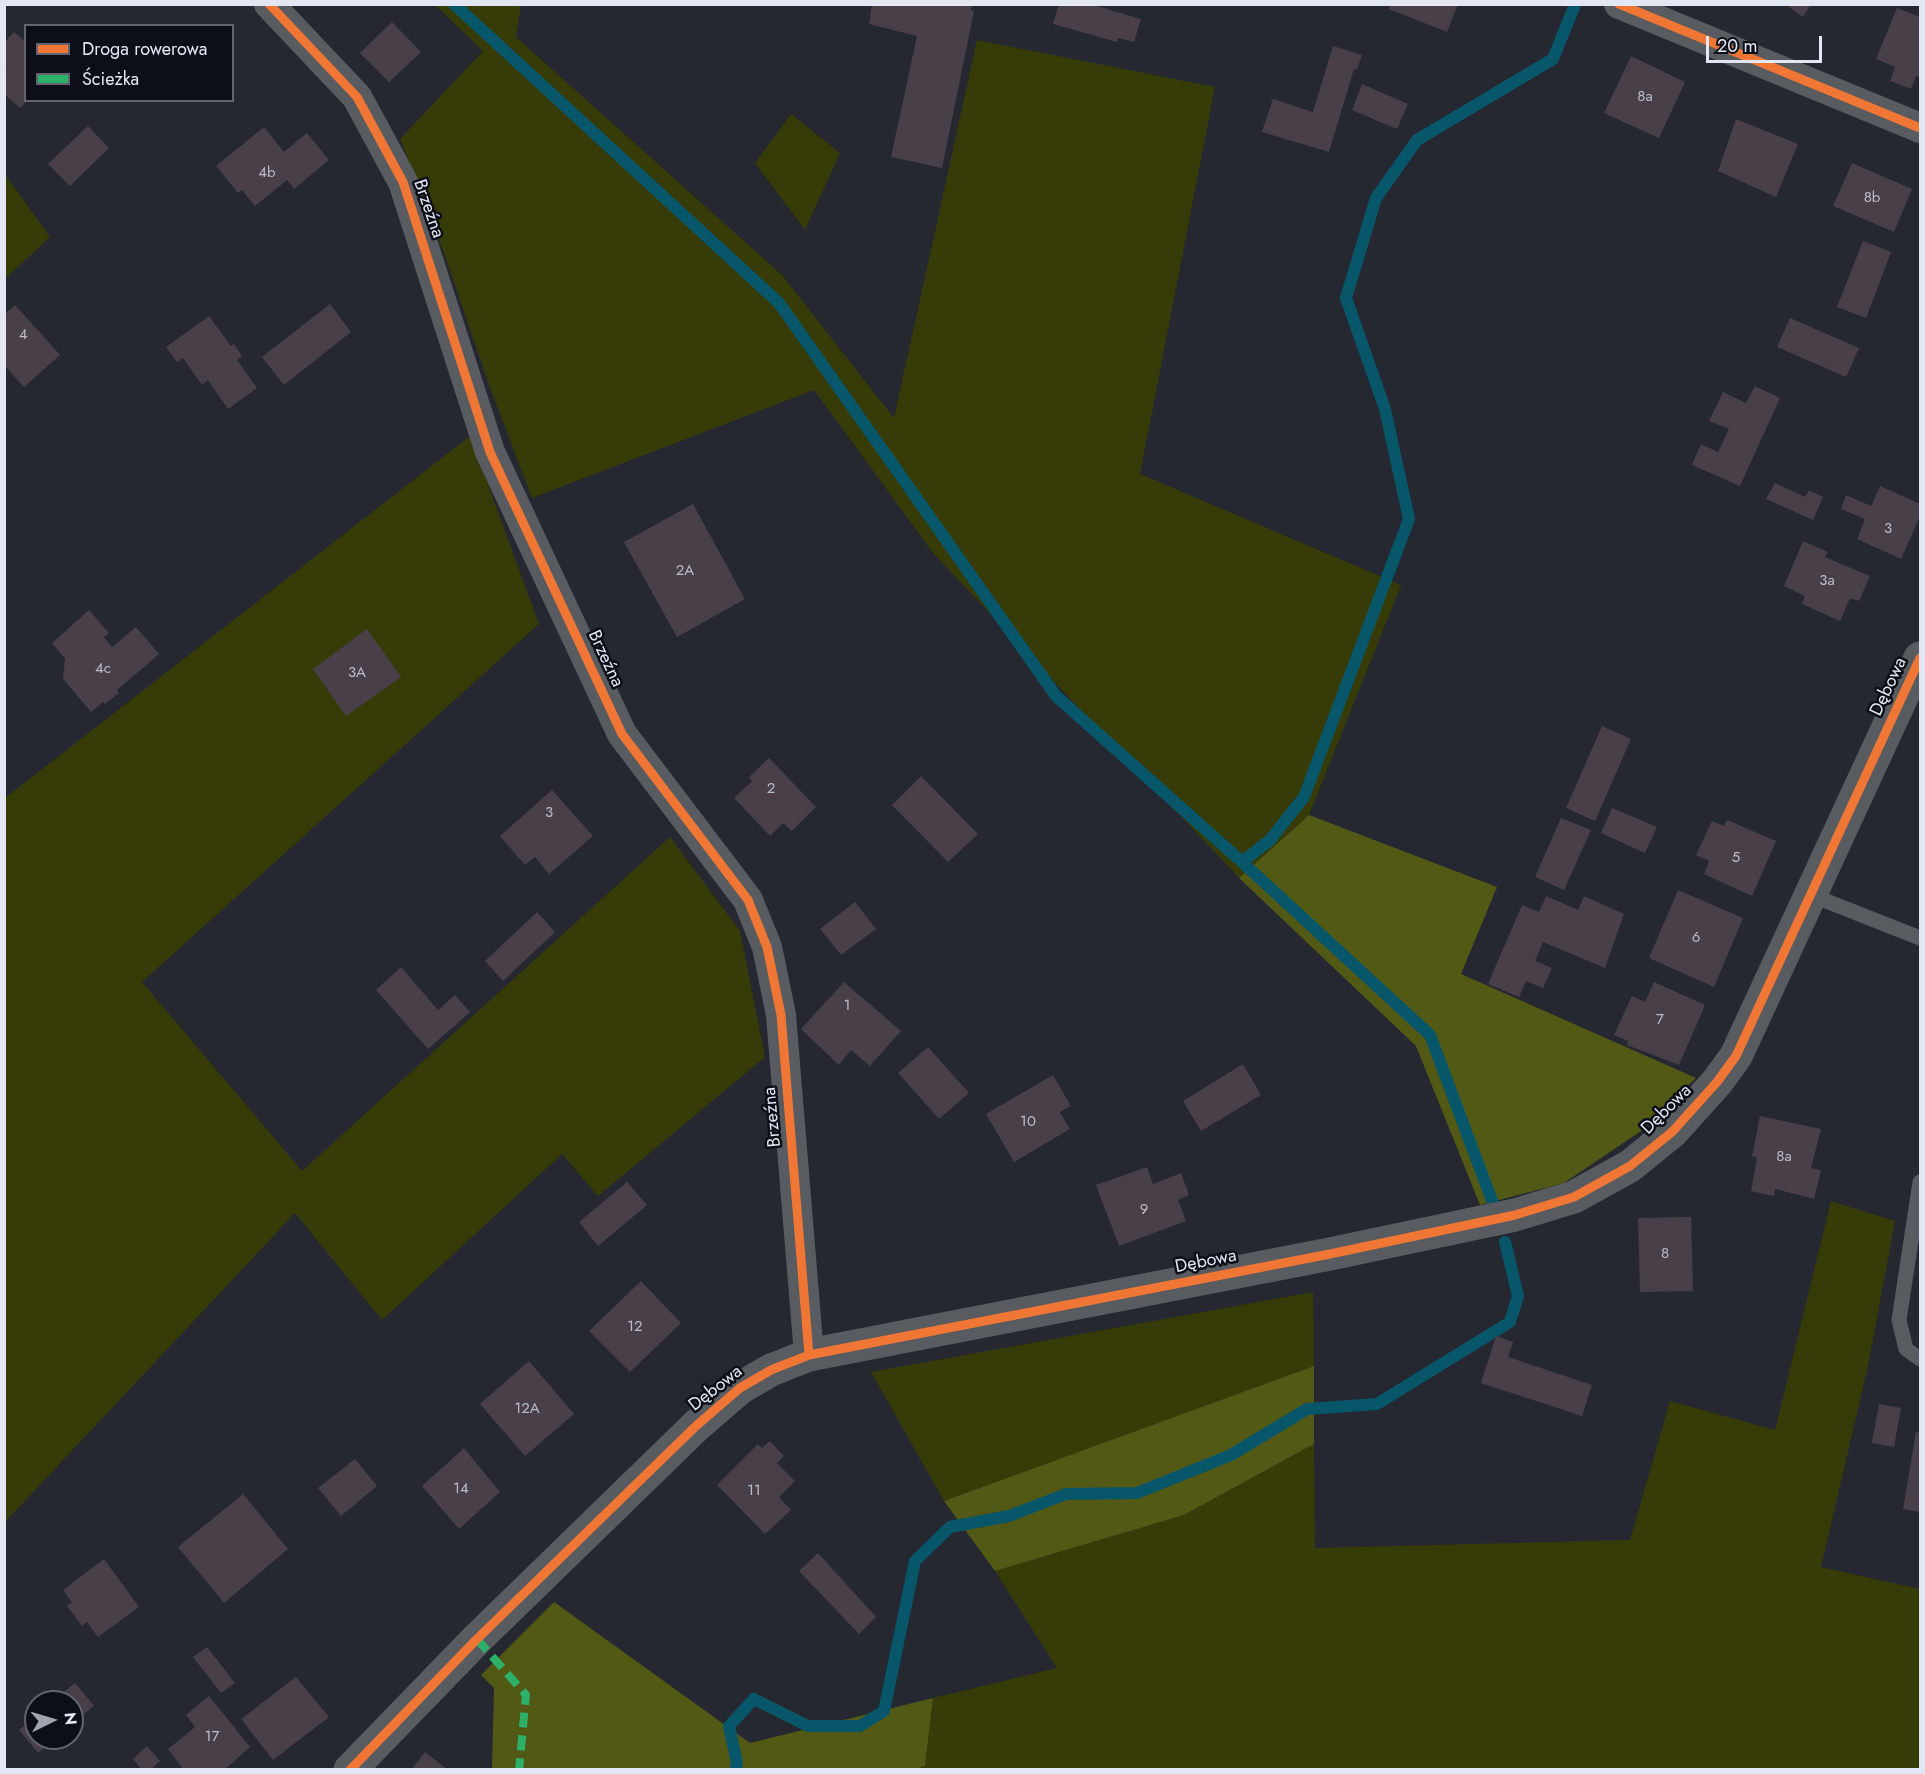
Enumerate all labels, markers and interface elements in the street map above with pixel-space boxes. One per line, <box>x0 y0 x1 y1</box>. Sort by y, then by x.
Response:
legend <box>24 24 234 102</box>
scale bar <box>1709 24 1824 62</box>
text: 20 m <box>1717 33 1757 59</box>
text: Droga rowerowa <box>82 36 207 62</box>
text: Ścieżka <box>82 66 139 92</box>
house number: 8a <box>1637 88 1653 106</box>
house number: 4b <box>258 164 276 182</box>
street label: Brzeźna <box>408 177 448 241</box>
house number: 8b <box>1864 189 1880 207</box>
house number: 4 <box>19 326 27 344</box>
house number: 3 <box>1884 520 1892 538</box>
house number: 2A <box>676 562 694 580</box>
house number: 3a <box>1819 572 1835 590</box>
street label: Brzeźna <box>582 627 628 691</box>
street label: Dębowa <box>1866 654 1912 720</box>
house number: 4c <box>95 660 111 678</box>
house number: 3A <box>348 664 366 682</box>
house number: 2 <box>767 780 775 798</box>
house number: 3 <box>545 804 553 822</box>
house number: 5 <box>1732 849 1740 867</box>
house number: 6 <box>1692 929 1700 947</box>
house number: 1 <box>844 997 850 1015</box>
house number: 7 <box>1656 1011 1664 1029</box>
street label: Dębowa <box>1637 1080 1697 1140</box>
street label: Brzeźna <box>760 1086 786 1148</box>
house number: 10 <box>1020 1113 1036 1131</box>
house number: 8a <box>1776 1148 1792 1166</box>
house number: 9 <box>1140 1201 1148 1219</box>
street label: Dębowa <box>1173 1245 1239 1279</box>
house number: 8 <box>1661 1245 1669 1263</box>
house number: 12 <box>627 1318 643 1336</box>
street label: Dębowa <box>685 1361 747 1417</box>
house number: 12A <box>514 1400 540 1418</box>
house number: 14 <box>453 1480 469 1498</box>
house number: 11 <box>747 1482 761 1500</box>
north arrow <box>24 1690 84 1750</box>
text: N <box>58 1711 82 1726</box>
house number: 17 <box>205 1728 219 1746</box>

